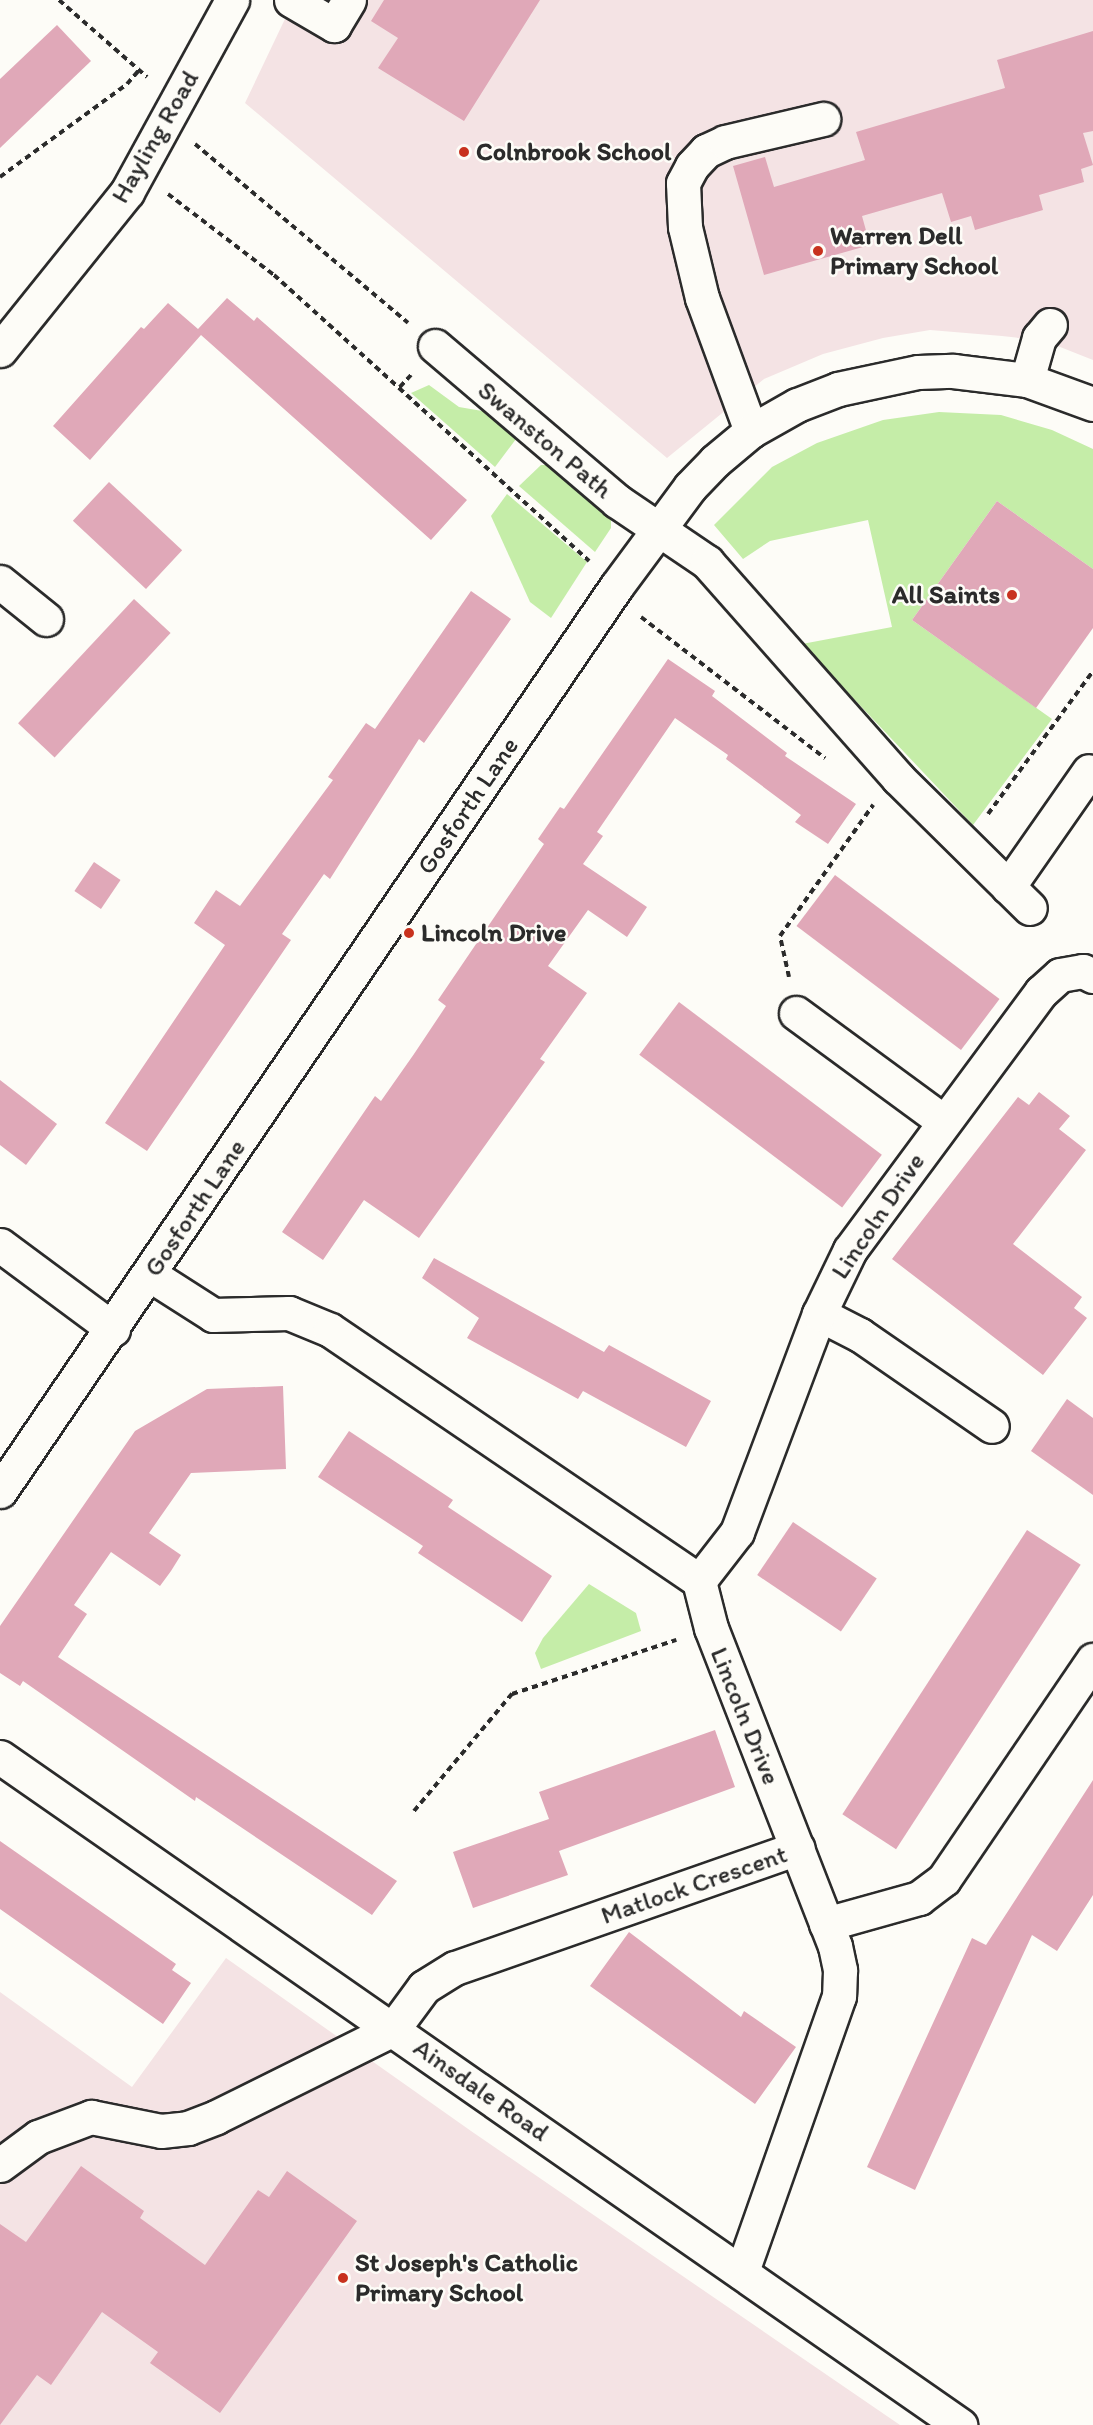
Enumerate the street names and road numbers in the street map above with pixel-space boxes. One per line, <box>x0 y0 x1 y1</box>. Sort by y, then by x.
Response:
street label: Hayling Road <box>105 65 205 209</box>
street label: Swanston Path <box>472 375 618 505</box>
street label: Gosforth Lane <box>411 731 525 881</box>
street label: Gosforth Lane <box>138 1133 252 1283</box>
street label: Lincoln Drive <box>824 1147 932 1285</box>
street label: Lincoln Drive <box>703 1642 787 1790</box>
street label: Matlock Crescent <box>597 1838 791 1932</box>
street label: Ainsdale Road <box>407 2032 555 2148</box>

